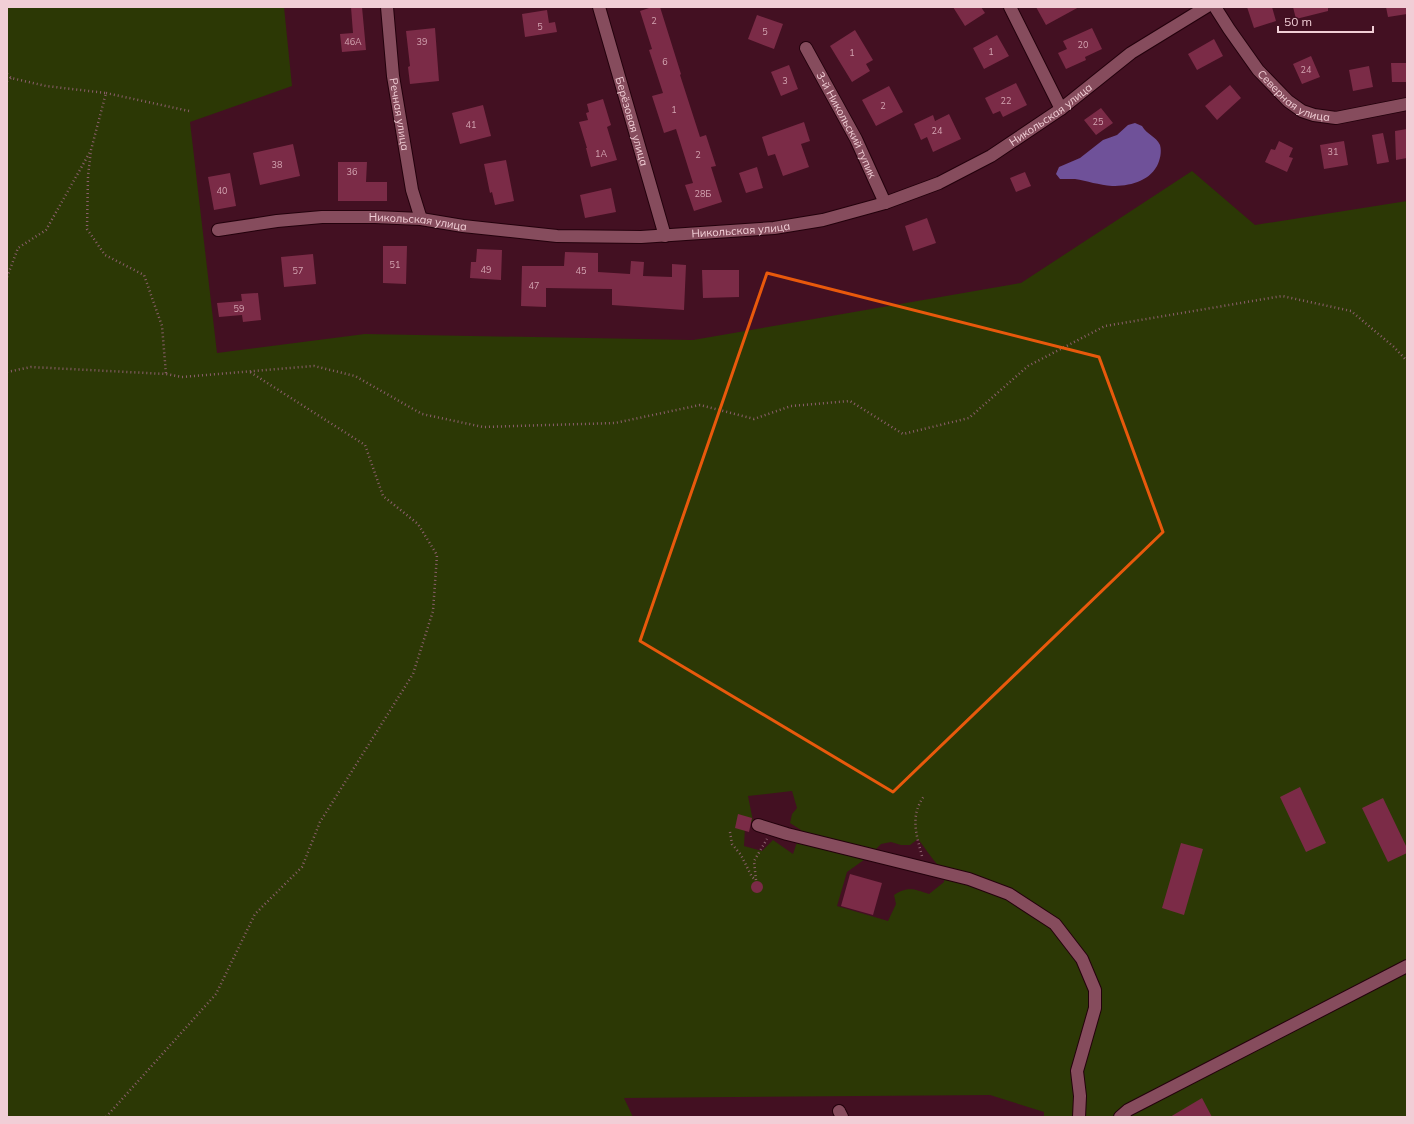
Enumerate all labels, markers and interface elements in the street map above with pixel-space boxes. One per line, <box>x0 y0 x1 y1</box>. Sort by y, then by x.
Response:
scale bar <box>1278 8 1373 34</box>
text: 50 m <box>1284 14 1312 29</box>
house number: 2 <box>651 15 657 26</box>
house number: 5 <box>537 21 543 32</box>
house number: 5 <box>762 26 768 37</box>
house number: 46А <box>344 36 362 47</box>
house number: 39 <box>417 36 427 47</box>
house number: 20 <box>1078 39 1088 50</box>
house number: 1 <box>988 46 994 57</box>
house number: 1 <box>849 47 855 58</box>
house number: 6 <box>662 56 668 67</box>
house number: 24 <box>1301 64 1312 75</box>
street label: Северная улица <box>1255 67 1331 124</box>
street label: 3-й Никольский тупик <box>813 69 880 180</box>
street label: Берёзовая улица <box>612 75 651 168</box>
house number: 3 <box>782 75 788 86</box>
street label: Речная улица <box>386 77 412 152</box>
street label: Никольская улица <box>1006 80 1095 149</box>
house number: 22 <box>1001 95 1011 106</box>
house number: 2 <box>880 100 886 111</box>
house number: 1 <box>671 104 677 115</box>
house number: 25 <box>1093 116 1104 127</box>
house number: 41 <box>466 119 476 130</box>
house number: 24 <box>932 125 943 136</box>
house number: 31 <box>1328 146 1338 157</box>
house number: 1А <box>595 148 607 159</box>
house number: 2 <box>695 149 701 160</box>
house number: 38 <box>272 159 282 170</box>
house number: 36 <box>347 166 357 177</box>
house number: 40 <box>217 185 227 196</box>
house number: 28Б <box>695 188 711 199</box>
street label: Никольская улица <box>369 210 468 233</box>
street label: Никольская улица <box>691 218 791 241</box>
house number: 51 <box>390 259 400 270</box>
house number: 49 <box>481 264 491 275</box>
house number: 57 <box>293 265 303 276</box>
house number: 45 <box>576 265 587 276</box>
house number: 47 <box>529 280 539 291</box>
house number: 59 <box>234 303 244 314</box>

